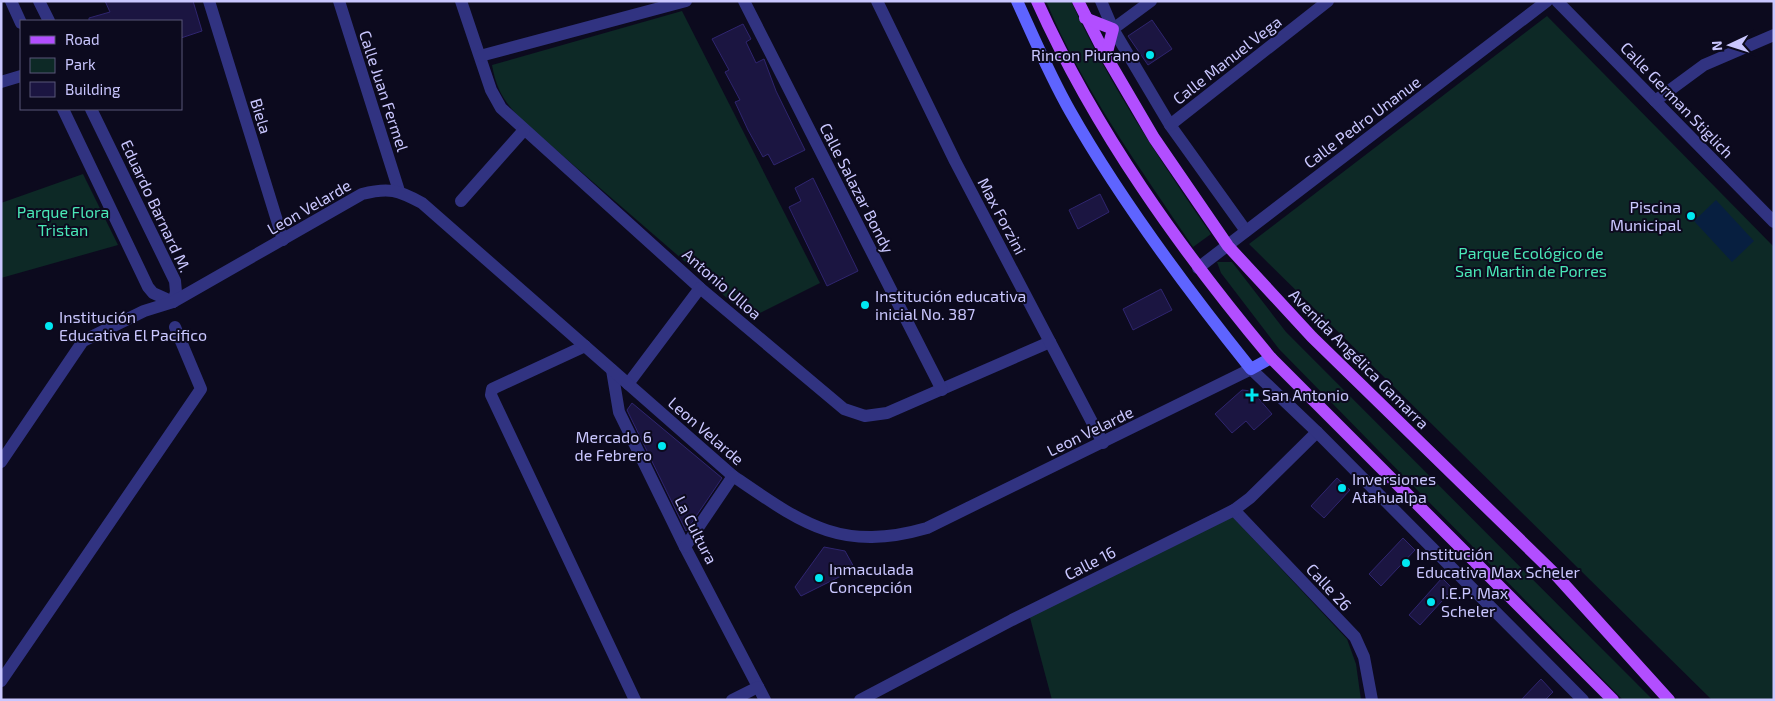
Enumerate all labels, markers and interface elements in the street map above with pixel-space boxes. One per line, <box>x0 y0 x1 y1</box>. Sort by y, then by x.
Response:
street label: Calle Manuel Vega <box>1169 11 1285 108</box>
legend <box>20 20 182 110</box>
north arrow <box>1705 20 1755 70</box>
street label: Calle Juan Fermel <box>356 28 413 154</box>
text: Road <box>65 30 100 48</box>
street label: Calle German Stiglich <box>1617 38 1738 162</box>
text: N <box>1708 40 1725 52</box>
place label: Rincon Piurano <box>1031 45 1140 64</box>
marker: Rincon Piurano <box>1144 49 1156 61</box>
text: Park <box>65 55 96 73</box>
street label: Calle Pedro Unanue <box>1300 72 1424 172</box>
text: Building <box>65 80 121 98</box>
street label: Biela <box>247 96 276 136</box>
street label: Calle Salazar Bondy <box>816 120 899 256</box>
street label: Eduardo Barnard M. <box>117 137 195 275</box>
street label: Max Forzini <box>974 174 1031 257</box>
street label: Leon Velarde <box>263 175 354 238</box>
place label: Piscina Municipal <box>1610 197 1681 234</box>
park label: Parque Flora Tristan <box>17 202 109 239</box>
marker: Piscina Municipal <box>1685 210 1697 222</box>
park label: Parque Ecológico de San Martin de Porres <box>1455 243 1607 280</box>
street label: Antonio Ulloa <box>679 244 766 323</box>
street label: Avenida Angélica Gamarra <box>1286 285 1433 432</box>
place label: Institución educativa inicial No. 387 <box>875 286 1026 323</box>
marker: Institución educativa inicial No. 387 <box>859 299 871 311</box>
place label: Institución Educativa El Pacifico <box>59 307 207 344</box>
marker: Institución Educativa El Pacifico <box>43 320 55 332</box>
place label: San Antonio <box>1262 385 1349 404</box>
marker: San Antonio <box>1246 389 1258 401</box>
street label: Leon Velarde <box>665 393 748 469</box>
street label: Leon Velarde <box>1044 401 1136 460</box>
place label: Mercado 6 de Febrero <box>574 427 652 464</box>
marker: Mercado 6 de Febrero <box>656 440 668 452</box>
place label: Inversiones Atahualpa <box>1352 469 1436 506</box>
marker: Inversiones Atahualpa <box>1336 482 1348 494</box>
street label: La Cultura <box>671 493 722 567</box>
street label: Calle 16 <box>1061 542 1119 584</box>
place label: Institución Educativa Max Scheler <box>1416 544 1581 581</box>
marker: Institución Educativa Max Scheler <box>1400 557 1412 569</box>
place label: Inmaculada Concepción <box>829 559 914 596</box>
street label: Calle 26 <box>1303 559 1356 614</box>
marker: Inmaculada Concepción <box>813 572 825 584</box>
place label: I.E.P. Max Scheler <box>1441 583 1509 620</box>
marker: I.E.P. Max Scheler <box>1425 596 1437 608</box>

